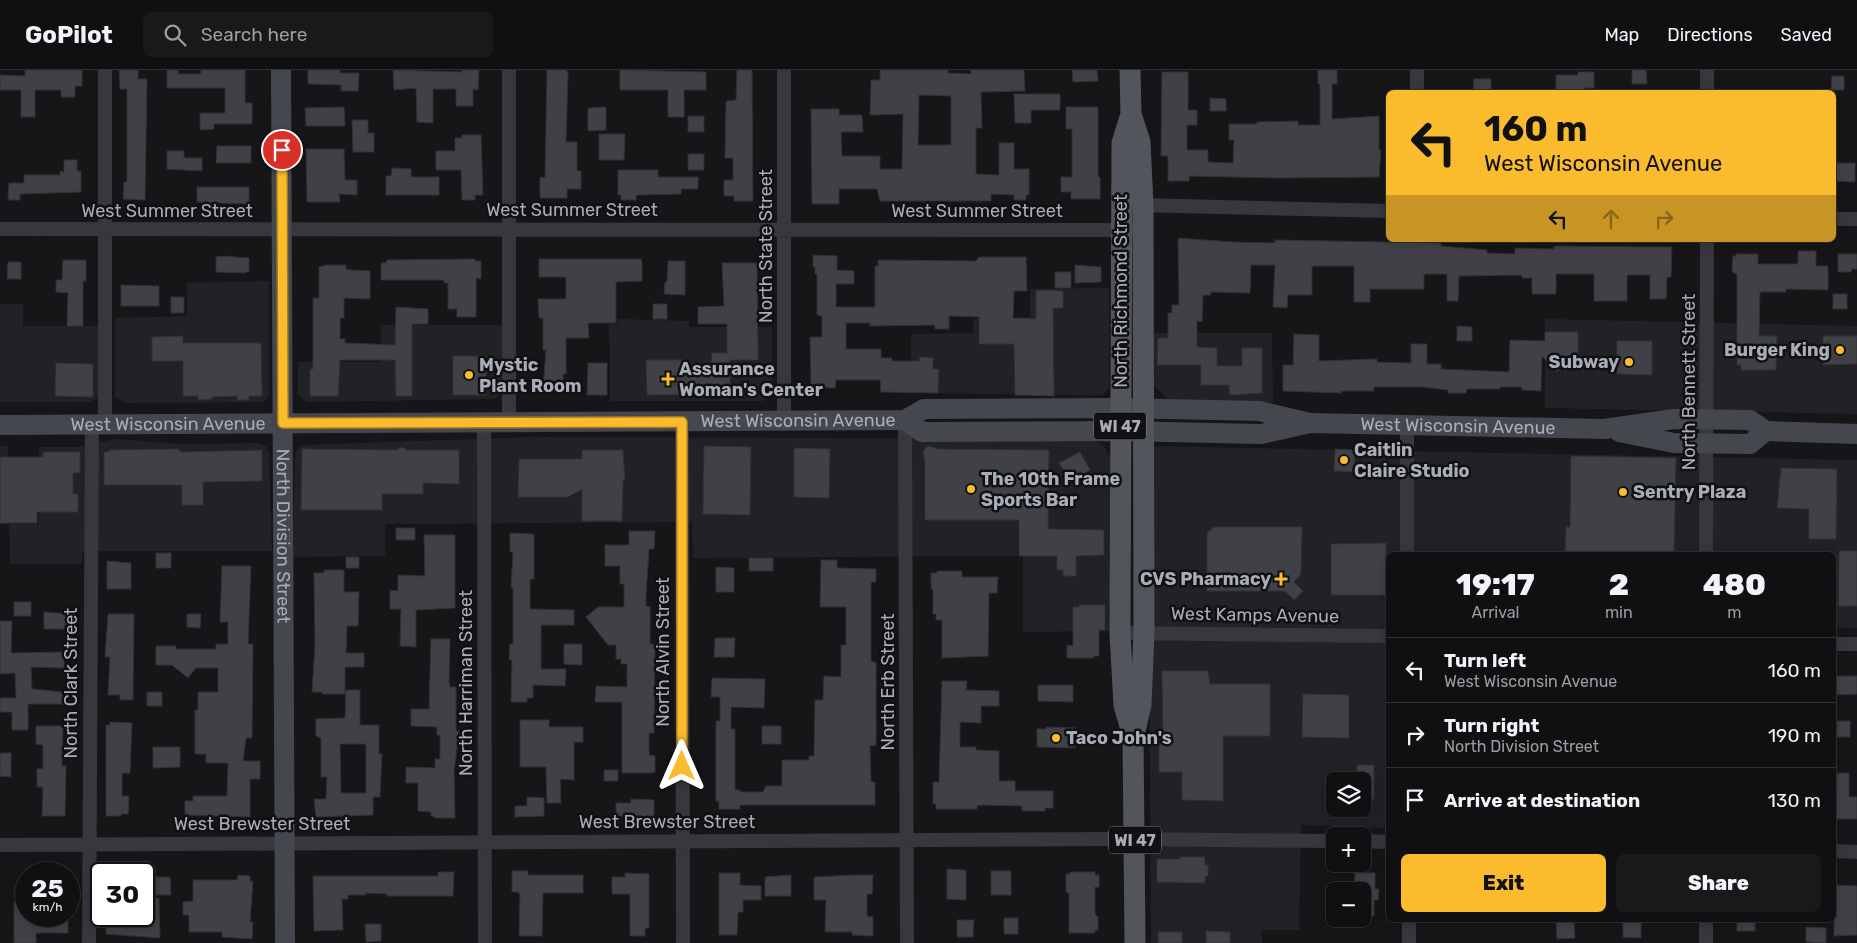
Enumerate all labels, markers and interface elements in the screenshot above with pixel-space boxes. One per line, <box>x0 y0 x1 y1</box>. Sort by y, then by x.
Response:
search box <box>143 12 493 57</box>
text: GoPilot <box>25 21 113 49</box>
icon: search <box>161 21 189 49</box>
text: Search here <box>201 23 307 46</box>
text: Map <box>1604 24 1639 46</box>
text: Directions <box>1667 24 1753 46</box>
text: Saved <box>1781 24 1832 46</box>
text: 160 m <box>1484 108 1588 150</box>
icon: left <box>1401 110 1466 175</box>
pin <box>261 129 303 171</box>
icon: arrive <box>268 136 296 164</box>
text: West Wisconsin Avenue <box>1484 150 1722 177</box>
street label: North State Street <box>755 169 777 323</box>
street label: North Richmond Street <box>1110 194 1132 388</box>
street label: West Summer Street <box>486 199 658 221</box>
street label: West Summer Street <box>81 200 253 222</box>
street label: West Summer Street <box>891 200 1063 222</box>
icon: left <box>1544 205 1572 233</box>
icon: ahead <box>1597 205 1625 233</box>
icon: right <box>1650 205 1678 233</box>
street label: North Bennett Street <box>1678 294 1700 470</box>
place label: Burger King <box>1724 339 1830 361</box>
marker: Burger King <box>1834 344 1846 356</box>
place label: Subway <box>1549 351 1619 373</box>
place label: Mystic Plant Room <box>479 354 581 397</box>
marker: Subway <box>1623 356 1635 368</box>
place label: Assurance Woman's Center <box>679 358 823 401</box>
marker: Mystic Plant Room <box>463 369 475 381</box>
marker: Assurance Woman's Center <box>661 372 675 386</box>
street label: West Wisconsin Avenue <box>700 409 896 432</box>
road number: WI 47 <box>1094 412 1146 440</box>
street label: West Wisconsin Avenue <box>70 413 266 436</box>
street label: West Wisconsin Avenue <box>1360 413 1556 439</box>
place label: Caitlin Claire Studio <box>1354 439 1470 482</box>
street label: North Division Street <box>272 449 295 623</box>
marker: Caitlin Claire Studio <box>1338 454 1350 466</box>
place label: The 10th Frame Sports Bar <box>981 468 1120 511</box>
place label: Sentry Plaza <box>1633 481 1746 503</box>
marker: The 10th Frame Sports Bar <box>965 483 977 495</box>
marker: Sentry Plaza <box>1617 486 1629 498</box>
text: 19:17 <box>1456 567 1535 603</box>
text: 2 <box>1609 567 1629 603</box>
text: 480 <box>1703 567 1766 603</box>
place label: CVS Pharmacy <box>1140 568 1271 590</box>
marker: CVS Pharmacy <box>1275 573 1287 585</box>
street label: North Alvin Street <box>652 577 674 727</box>
street label: North Harriman Street <box>455 590 477 776</box>
street label: West Kamps Avenue <box>1171 603 1339 627</box>
text: Arrival <box>1471 603 1519 622</box>
text: min <box>1605 603 1633 622</box>
text: m <box>1727 603 1741 622</box>
street label: North Clark Street <box>60 608 82 758</box>
street label: North Erb Street <box>877 614 899 751</box>
text: Turn left <box>1444 649 1526 672</box>
icon: left <box>1401 656 1429 684</box>
text: 160 m <box>1768 659 1821 682</box>
text: West Wisconsin Avenue <box>1444 672 1617 691</box>
text: Turn right <box>1444 714 1539 737</box>
icon: right <box>1401 721 1429 749</box>
text: 190 m <box>1768 724 1821 747</box>
place label: Taco John's <box>1066 727 1172 749</box>
marker: Taco John's <box>1050 732 1062 744</box>
text: North Division Street <box>1444 737 1599 756</box>
position arrow <box>655 739 707 791</box>
map controls <box>1326 772 1371 927</box>
button: layers <box>1326 772 1371 817</box>
icon: arrive <box>1401 786 1429 814</box>
text: Arrive at destination <box>1444 789 1640 812</box>
text: 130 m <box>1768 789 1821 812</box>
street label: West Brewster Street <box>579 811 755 833</box>
street label: West Brewster Street <box>174 813 350 835</box>
road number: WI 47 <box>1109 826 1161 854</box>
button: + <box>1326 827 1371 872</box>
button: Exit <box>1401 854 1606 912</box>
button: Share <box>1616 854 1821 912</box>
speed limit sign: 30 <box>90 862 155 927</box>
text: 25 <box>31 874 64 903</box>
button: − <box>1326 882 1371 927</box>
text: km/h <box>33 900 62 914</box>

